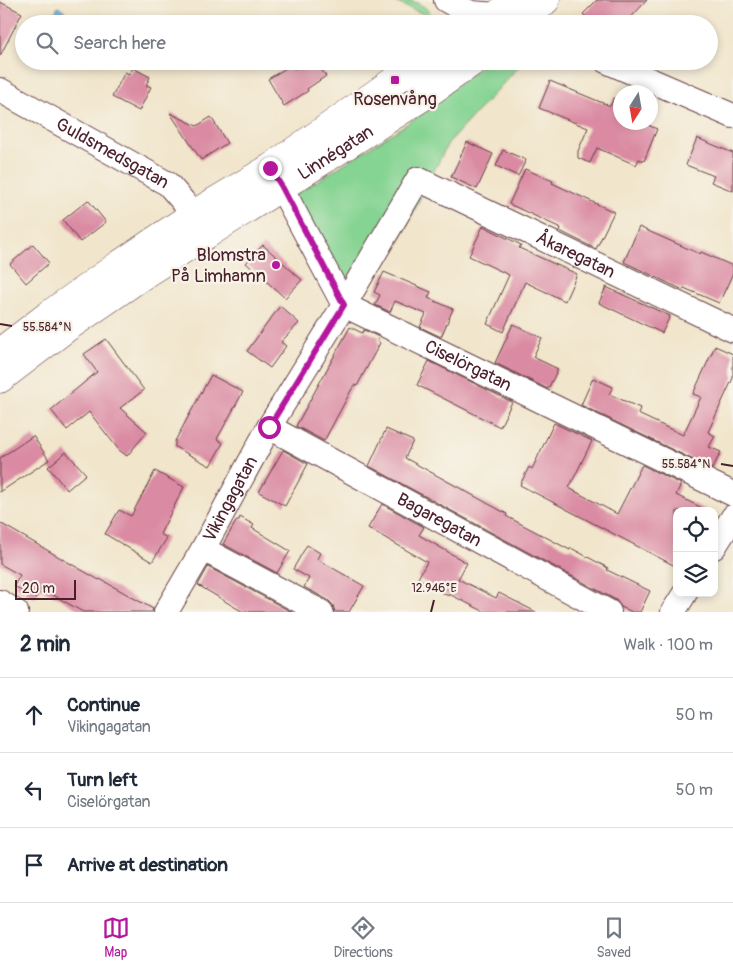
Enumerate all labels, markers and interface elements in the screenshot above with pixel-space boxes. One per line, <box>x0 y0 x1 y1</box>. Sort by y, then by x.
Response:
search box <box>15 15 718 70</box>
icon: search <box>33 29 61 57</box>
text: Search here <box>73 31 166 55</box>
marker: Rosenvång <box>389 74 401 86</box>
north arrow <box>613 85 658 130</box>
place label: Rosenvång <box>353 88 437 111</box>
street label: Guldsmedsgatan <box>52 113 173 194</box>
street label: Linnégatan <box>294 120 378 186</box>
route end <box>259 157 282 180</box>
street label: Åkaregatan <box>532 225 619 284</box>
place label: Blomstra På Limhamn <box>171 244 266 288</box>
marker: Blomstra På Limhamn <box>270 259 282 271</box>
text: 55.584°N <box>23 320 71 335</box>
street label: Ciselörgatan <box>421 335 515 397</box>
route start <box>258 416 281 439</box>
street label: Vikingagatan <box>198 452 263 546</box>
text: 55.584°N <box>662 457 710 472</box>
street label: Bagaregatan <box>393 488 486 553</box>
map controls <box>673 507 718 597</box>
button: locate <box>673 507 718 552</box>
button: layers <box>673 552 718 597</box>
scale bar <box>15 577 76 600</box>
text: 20 m <box>22 580 55 597</box>
text: 12.946°E <box>411 581 457 596</box>
text: 2 min <box>20 631 70 658</box>
text: Walk · 100 m <box>624 635 713 655</box>
text: Continue <box>67 693 140 717</box>
icon: ahead <box>20 701 48 729</box>
text: 50 m <box>676 705 713 725</box>
text: Vikingagatan <box>67 717 151 737</box>
text: Turn left <box>67 768 137 792</box>
icon: left <box>20 776 48 804</box>
text: 50 m <box>676 780 713 800</box>
text: Ciselörgatan <box>67 792 151 812</box>
icon: arrive <box>20 851 48 879</box>
text: Arrive at destination <box>67 853 228 877</box>
tab: Map <box>102 914 130 961</box>
tab: Directions <box>333 914 393 961</box>
tab: Saved <box>596 914 631 961</box>

